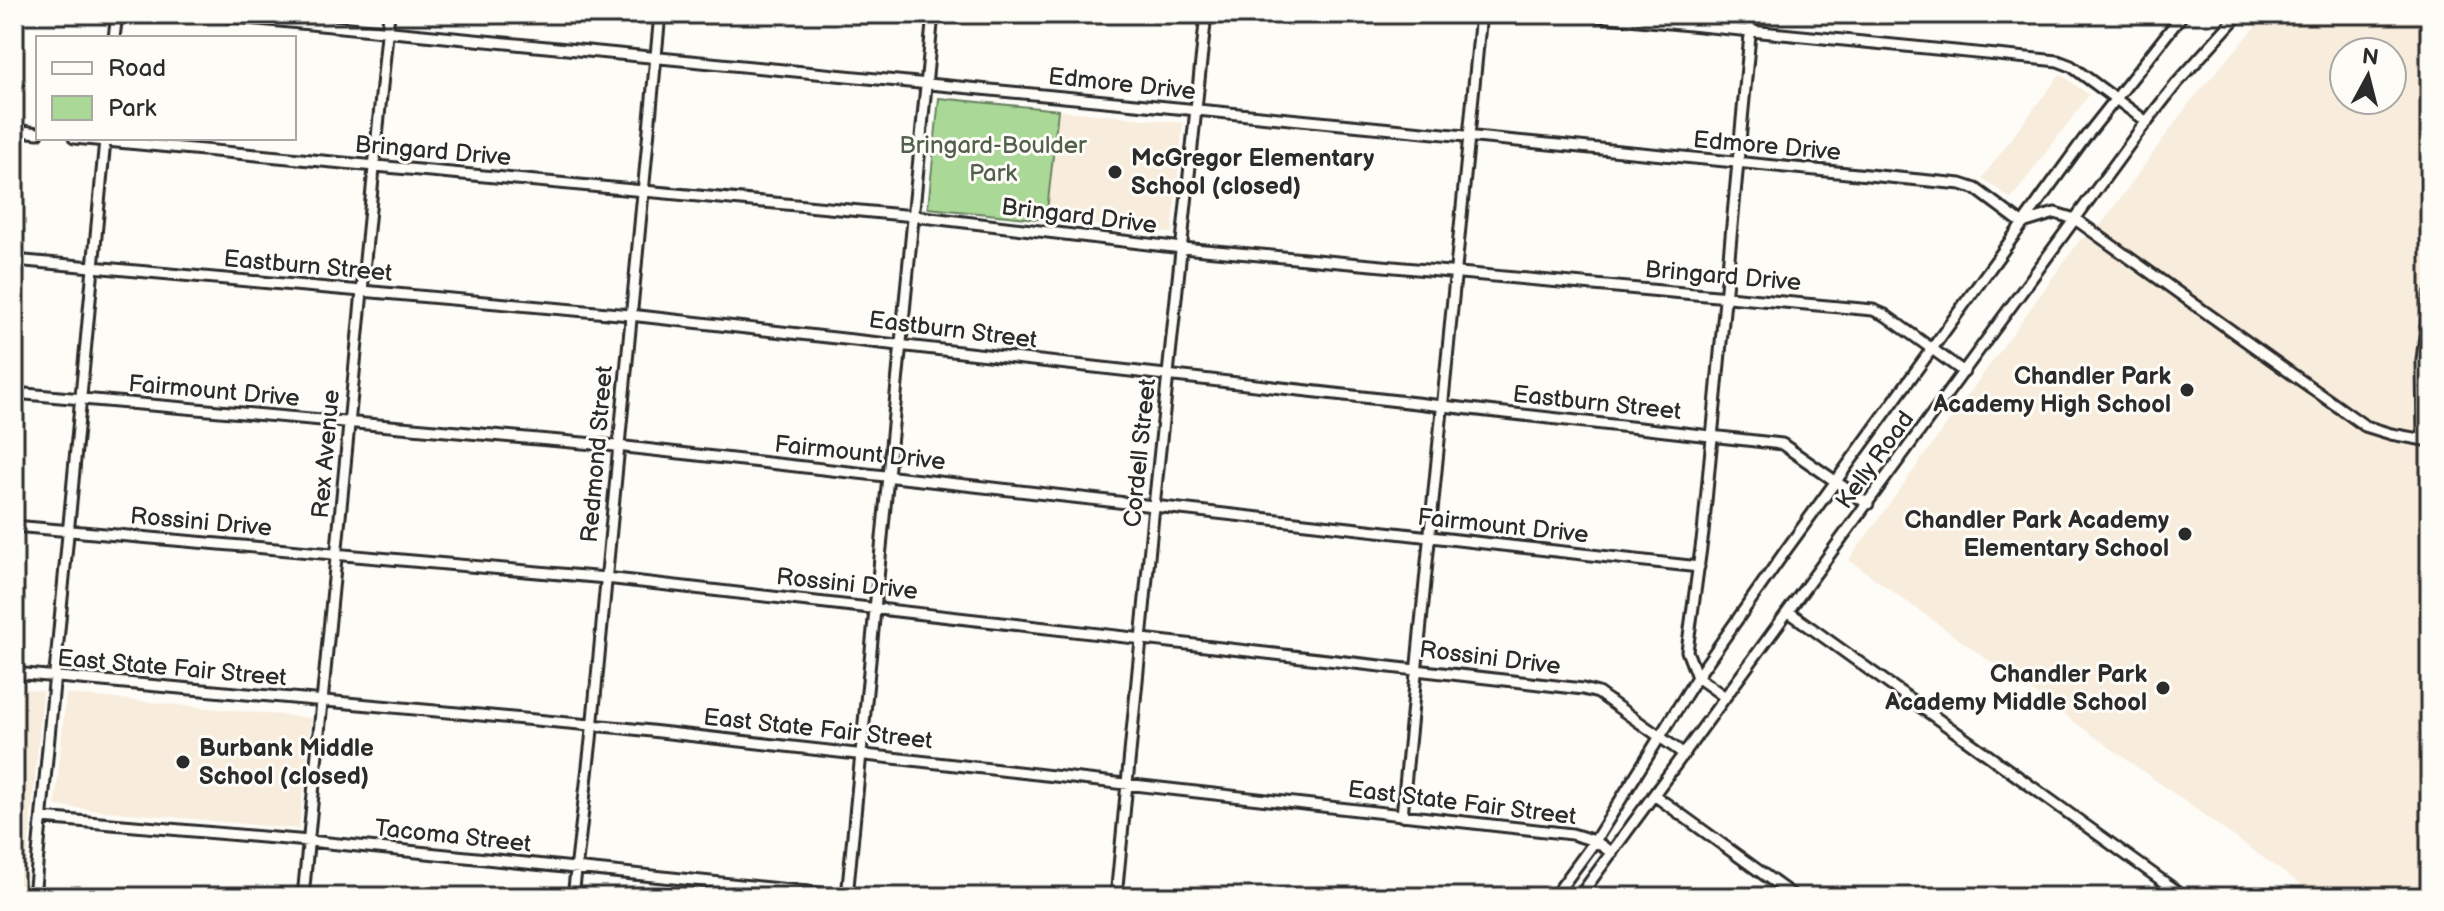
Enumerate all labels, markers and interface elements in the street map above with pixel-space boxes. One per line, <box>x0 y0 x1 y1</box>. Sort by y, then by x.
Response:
legend <box>36 36 296 140</box>
north arrow <box>2328 36 2408 116</box>
text: N <box>2360 43 2380 72</box>
text: Road <box>108 54 166 83</box>
street label: Edmore Drive <box>1047 62 1197 106</box>
text: Park <box>108 94 156 123</box>
street label: Edmore Drive <box>1692 125 1842 167</box>
street label: Bringard Drive <box>354 130 512 172</box>
park label: Bringard-Boulder Park <box>899 131 1087 188</box>
place label: McGregor Elementary School (closed) <box>1131 144 1374 201</box>
marker: McGregor Elementary School (closed) <box>1106 163 1124 181</box>
street label: Bringard Drive <box>1000 192 1158 240</box>
street label: Eastburn Street <box>222 244 394 288</box>
street label: Bringard Drive <box>1644 255 1802 297</box>
street label: Eastburn Street <box>867 305 1039 355</box>
place label: Chandler Park Academy High School <box>1932 362 2171 419</box>
street label: Redmond Street <box>575 364 619 544</box>
street label: Fairmount Drive <box>127 369 301 413</box>
street label: Cordell Street <box>1118 377 1162 529</box>
street label: Eastburn Street <box>1511 380 1683 426</box>
marker: Chandler Park Academy High School <box>2178 381 2196 399</box>
street label: Rex Avenue <box>306 388 346 520</box>
street label: Kelly Road <box>1830 405 1920 515</box>
street label: Fairmount Drive <box>773 430 947 476</box>
street label: Rossini Drive <box>129 501 273 543</box>
street label: Fairmount Drive <box>1416 503 1590 549</box>
place label: Chandler Park Academy Elementary School <box>1905 506 2169 563</box>
marker: Chandler Park Academy Elementary School <box>2176 525 2194 543</box>
street label: Rossini Drive <box>775 562 919 606</box>
street label: Rossini Drive <box>1418 635 1562 681</box>
street label: East State Fair Street <box>56 644 289 693</box>
place label: Chandler Park Academy Middle School <box>1884 660 2147 717</box>
marker: Chandler Park Academy Middle School <box>2154 679 2172 697</box>
street label: East State Fair Street <box>702 703 935 756</box>
place label: Burbank Middle School (closed) <box>199 734 374 791</box>
marker: Burbank Middle School (closed) <box>174 753 192 771</box>
street label: East State Fair Street <box>1346 775 1579 831</box>
street label: Tacoma Street <box>373 813 533 859</box>

